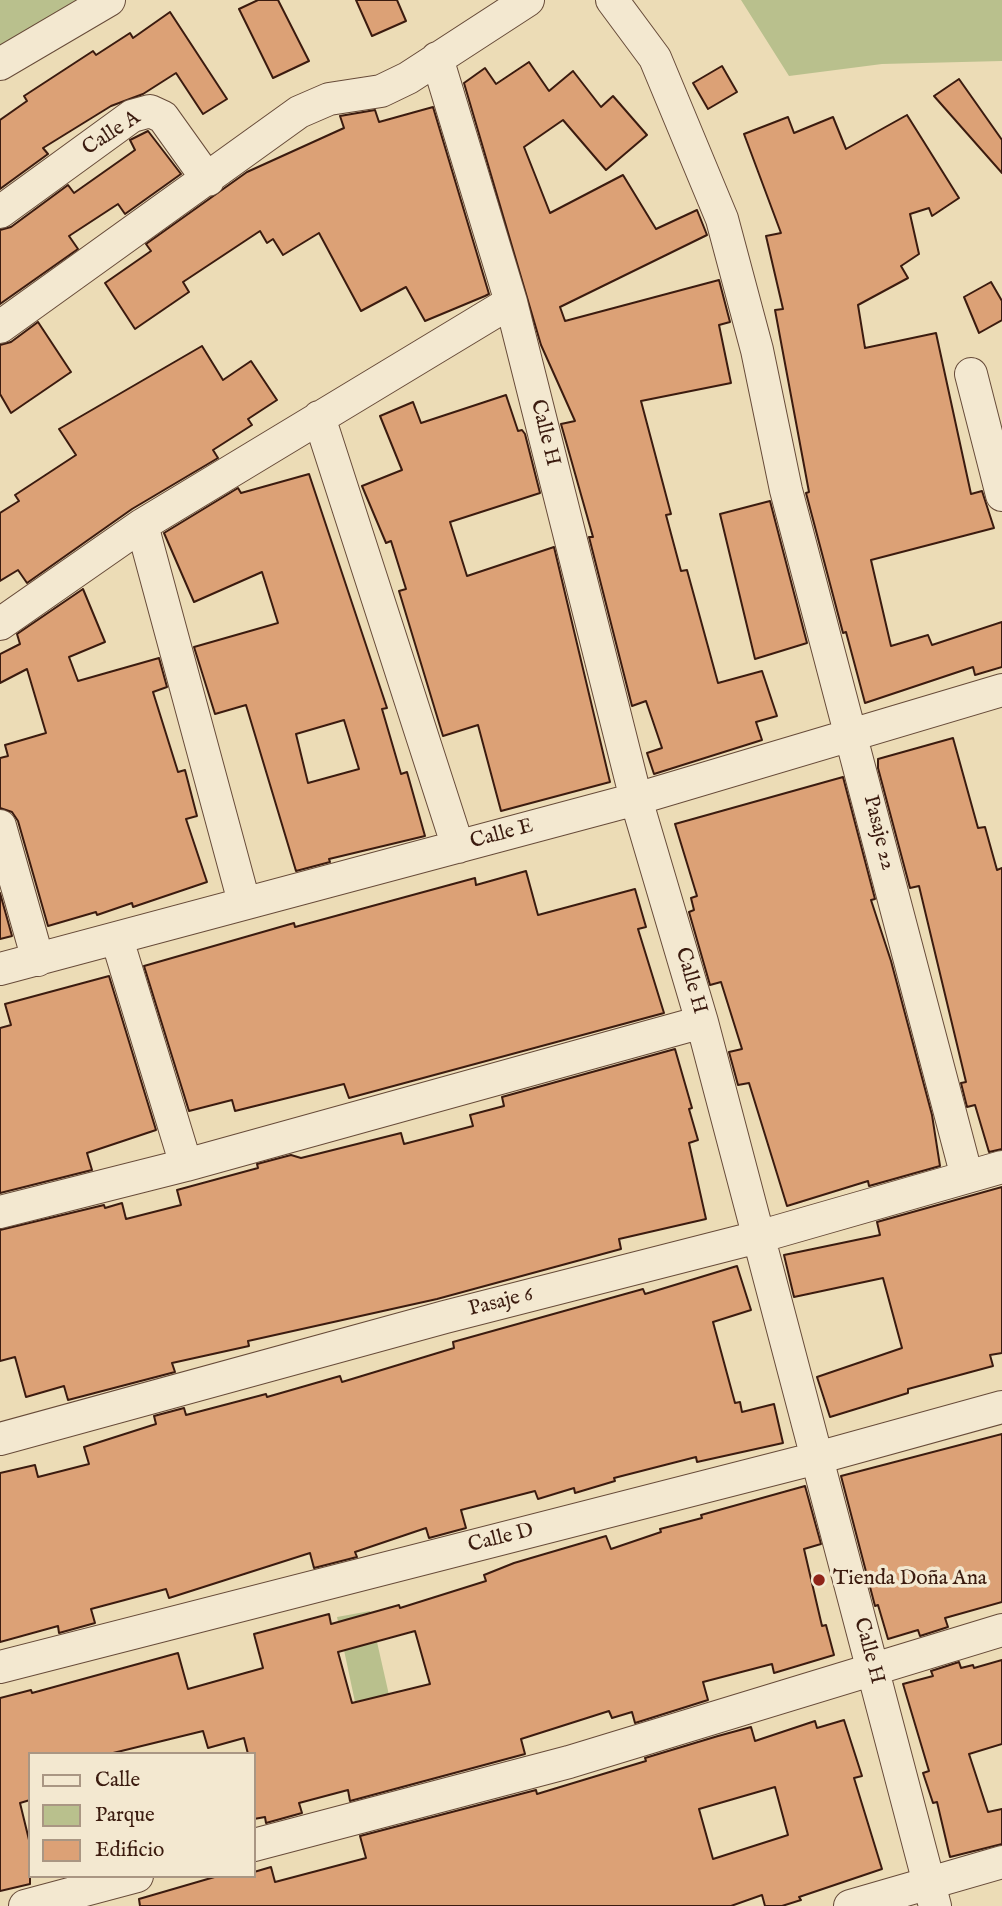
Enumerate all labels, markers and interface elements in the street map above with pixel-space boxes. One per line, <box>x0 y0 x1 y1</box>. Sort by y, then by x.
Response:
street label: Calle A <box>78 106 146 162</box>
street label: Calle H <box>524 397 564 469</box>
street label: Pasaje 22 <box>857 793 899 873</box>
street label: Calle E <box>468 815 536 855</box>
street label: Calle H <box>669 945 711 1017</box>
street label: Pasaje 6 <box>466 1283 536 1323</box>
street label: Calle D <box>466 1519 536 1559</box>
place label: Tienda Doña Ana <box>833 1567 987 1593</box>
marker: Tienda Doña Ana <box>811 1572 827 1588</box>
street label: Calle H <box>847 1615 889 1687</box>
legend <box>28 1752 256 1878</box>
text: Calle <box>95 1767 140 1794</box>
text: Parque <box>95 1802 155 1829</box>
text: Edificio <box>95 1837 164 1864</box>

